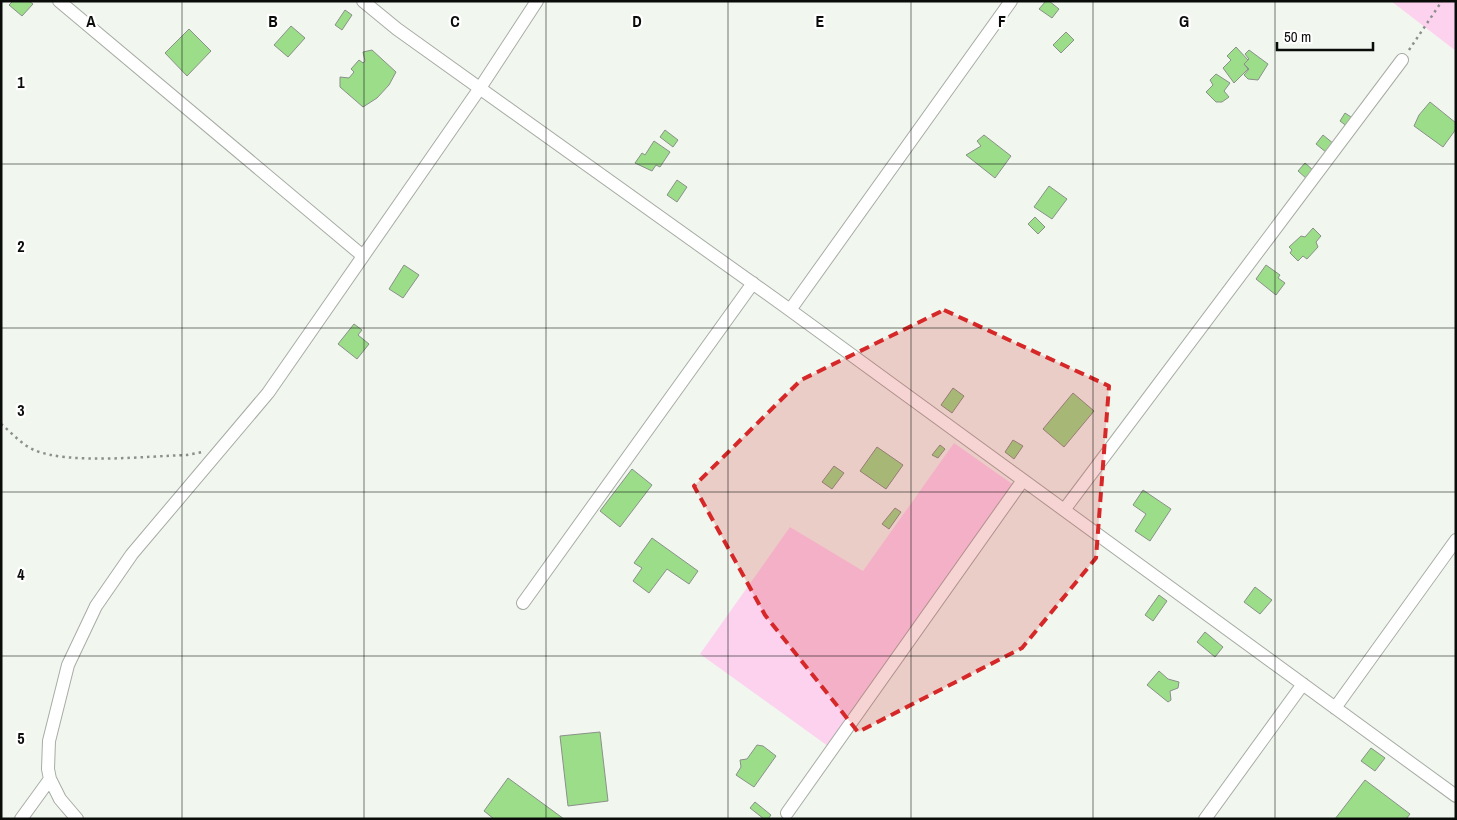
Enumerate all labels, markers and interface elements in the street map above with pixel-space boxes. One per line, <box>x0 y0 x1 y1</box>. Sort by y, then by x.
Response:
text: A <box>86 10 96 32</box>
text: B <box>268 10 278 32</box>
text: C <box>450 10 460 32</box>
text: D <box>632 10 642 32</box>
text: E <box>816 10 825 32</box>
text: F <box>998 10 1006 32</box>
text: G <box>1179 10 1189 32</box>
scale bar <box>1277 20 1373 52</box>
text: 50 m <box>1284 26 1311 47</box>
text: 1 <box>17 71 25 93</box>
text: 2 <box>17 235 25 257</box>
text: 3 <box>17 399 25 421</box>
text: 4 <box>17 563 25 585</box>
text: 5 <box>17 727 25 749</box>

